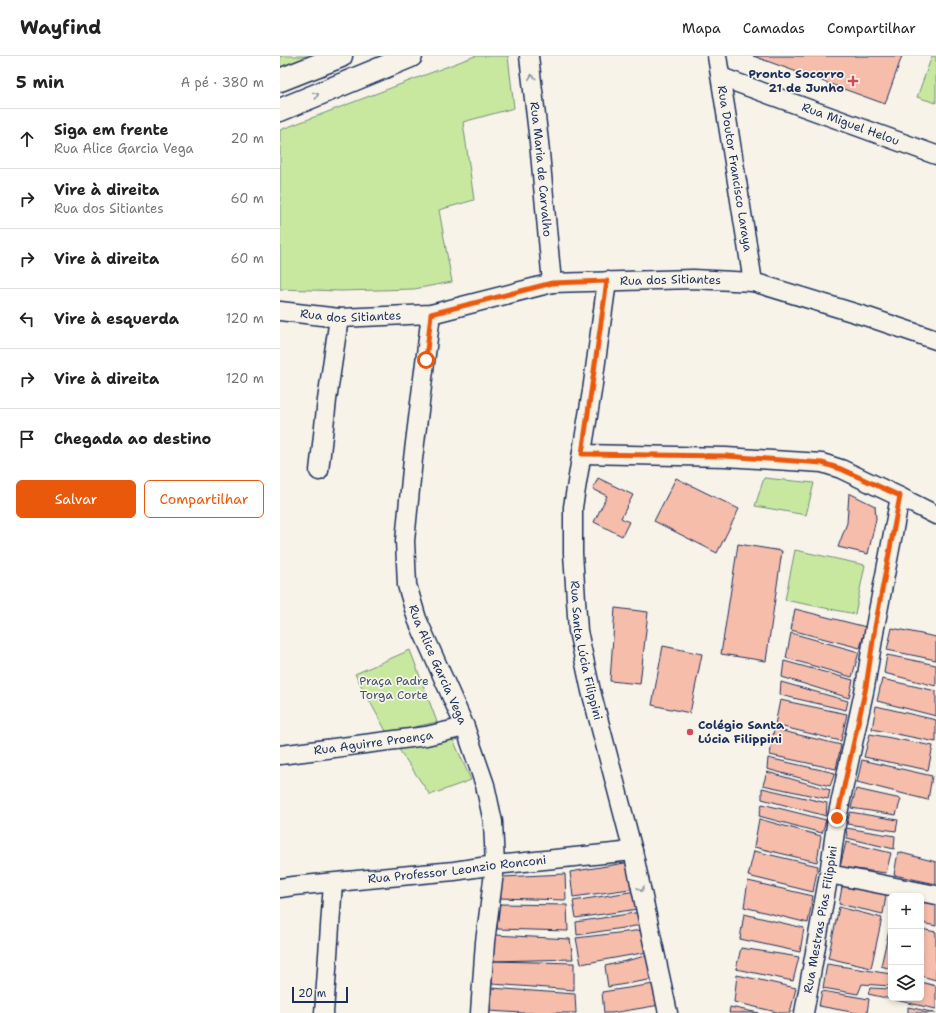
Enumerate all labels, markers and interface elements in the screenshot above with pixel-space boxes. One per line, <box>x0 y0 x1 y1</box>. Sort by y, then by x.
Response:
text: Wayfind <box>20 15 101 40</box>
text: Mapa <box>682 19 721 37</box>
text: Camadas <box>743 19 805 37</box>
text: Compartilhar <box>827 19 916 37</box>
place label: Pronto Socorro 21 de Junho <box>748 66 844 96</box>
text: 5 min <box>16 71 64 93</box>
text: A pé · 380 m <box>181 74 264 91</box>
one-way arrow <box>527 74 536 80</box>
marker: Pronto Socorro 21 de Junho <box>847 75 859 87</box>
street label: Rua Doutor Francisco Laraya <box>714 84 756 253</box>
one-way arrow <box>312 92 320 100</box>
street label: Rua Miguel Helou <box>800 99 902 149</box>
street label: Rua Maria de Carvalho <box>526 101 556 238</box>
text: Siga em frente <box>54 120 169 140</box>
icon: ahead <box>16 128 38 150</box>
text: 20 m <box>231 130 264 147</box>
text: Rua Alice Garcia Vega <box>54 140 194 157</box>
text: Vire à direita <box>54 180 159 200</box>
icon: right <box>16 188 38 210</box>
text: 60 m <box>231 190 264 207</box>
text: Rua dos Sitiantes <box>54 200 164 217</box>
icon: right <box>16 248 38 270</box>
text: Vire à direita <box>54 249 159 269</box>
text: 60 m <box>231 250 264 267</box>
street label: Rua dos Sitiantes <box>620 271 722 289</box>
street label: Rua dos Sitiantes <box>299 305 402 326</box>
icon: left <box>16 308 38 330</box>
text: Vire à esquerda <box>54 309 179 329</box>
text: 120 m <box>226 310 264 327</box>
route start <box>417 351 435 369</box>
icon: right <box>16 368 38 390</box>
text: Vire à direita <box>54 369 159 389</box>
text: 120 m <box>226 370 264 387</box>
icon: arrive <box>16 428 38 450</box>
text: Chegada ao destino <box>54 429 211 449</box>
button: Salvar <box>16 480 136 518</box>
button: Compartilhar <box>144 480 264 518</box>
street label: Rua Santa Lúcia Filippini <box>567 580 606 722</box>
street label: Rua Alice Garcia Vega <box>405 603 471 727</box>
park label: Praça Padre Torga Corte <box>359 673 429 703</box>
place label: Colégio Santa Lúcia Filippini <box>698 717 785 747</box>
street label: Rua Aguirre Proença <box>313 727 435 759</box>
marker: Colégio Santa Lúcia Filippini <box>685 727 695 737</box>
route end <box>828 809 846 827</box>
street label: Rua Mestras Pias Filippini <box>800 845 841 994</box>
street label: Rua Professor Leonzio Ronconi <box>367 852 547 887</box>
one-way arrow <box>637 886 645 892</box>
map controls <box>888 893 924 1001</box>
button: + <box>888 893 924 929</box>
button: − <box>888 929 924 965</box>
button: layers <box>888 965 924 1001</box>
scale bar <box>292 985 348 1004</box>
text: 20 m <box>298 986 326 1001</box>

